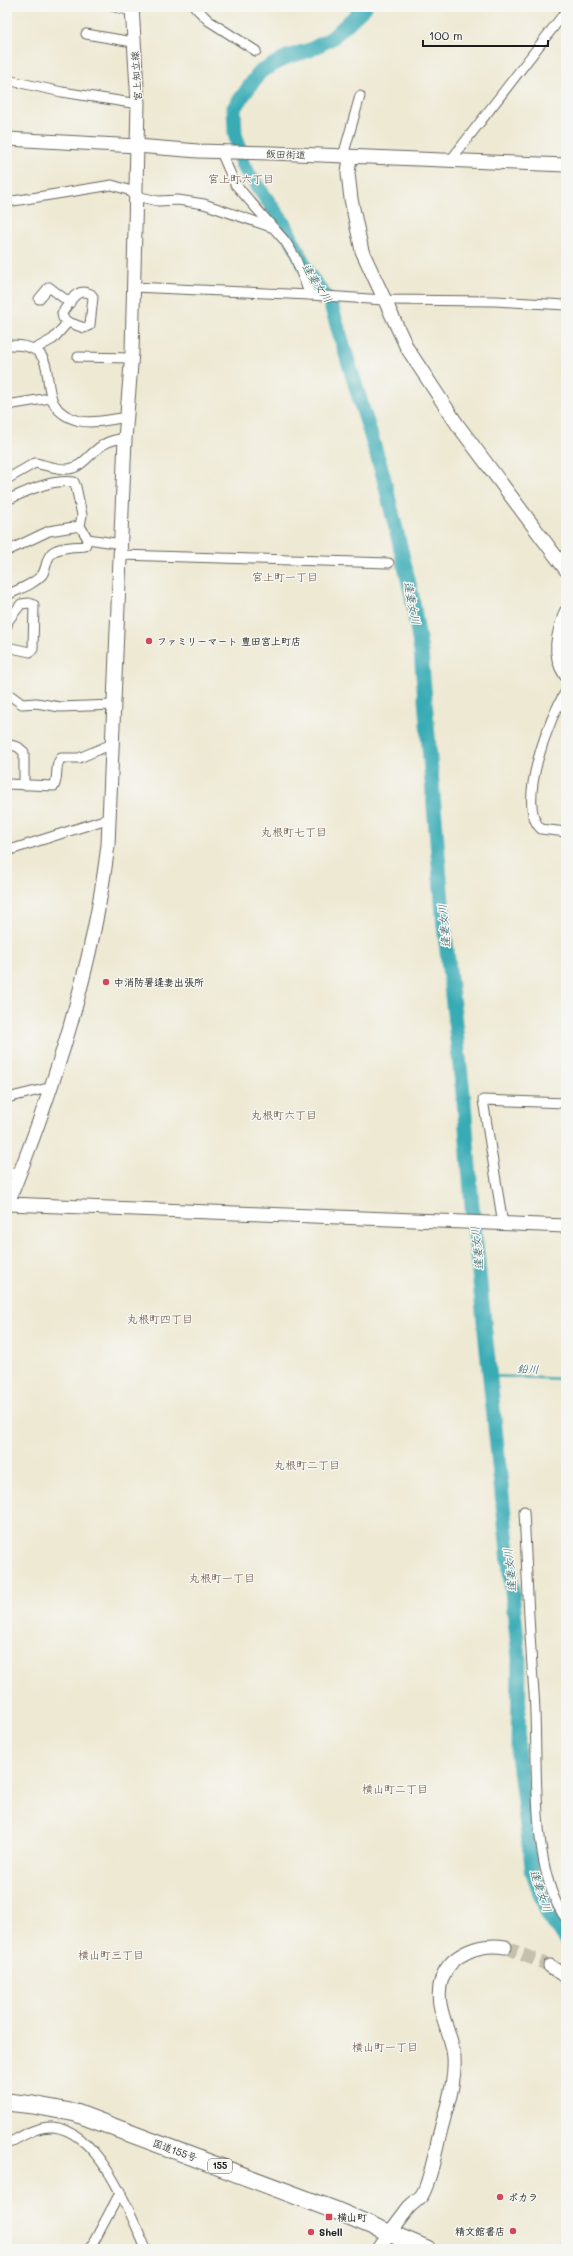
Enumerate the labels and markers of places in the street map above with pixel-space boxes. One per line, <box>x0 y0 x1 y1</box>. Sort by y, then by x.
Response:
place label: ファミリーマート 豊田宮上町店 <box>157 634 301 648</box>
marker: ファミリーマート 豊田宮上町店 <box>144 636 154 646</box>
place label: 中消防署逢妻出張所 <box>114 975 204 989</box>
marker: 中消防署逢妻出張所 <box>101 977 111 987</box>
place label: ポカラ <box>508 2190 538 2204</box>
marker: ポカラ <box>495 2192 505 2202</box>
place label: 横山町 <box>337 2210 367 2224</box>
marker: 横山町 <box>324 2212 334 2222</box>
place label: 精文館書店 <box>455 2224 505 2238</box>
place label: Shell <box>319 2225 343 2239</box>
marker: 精文館書店 <box>508 2226 518 2236</box>
marker: Shell <box>306 2227 316 2237</box>

